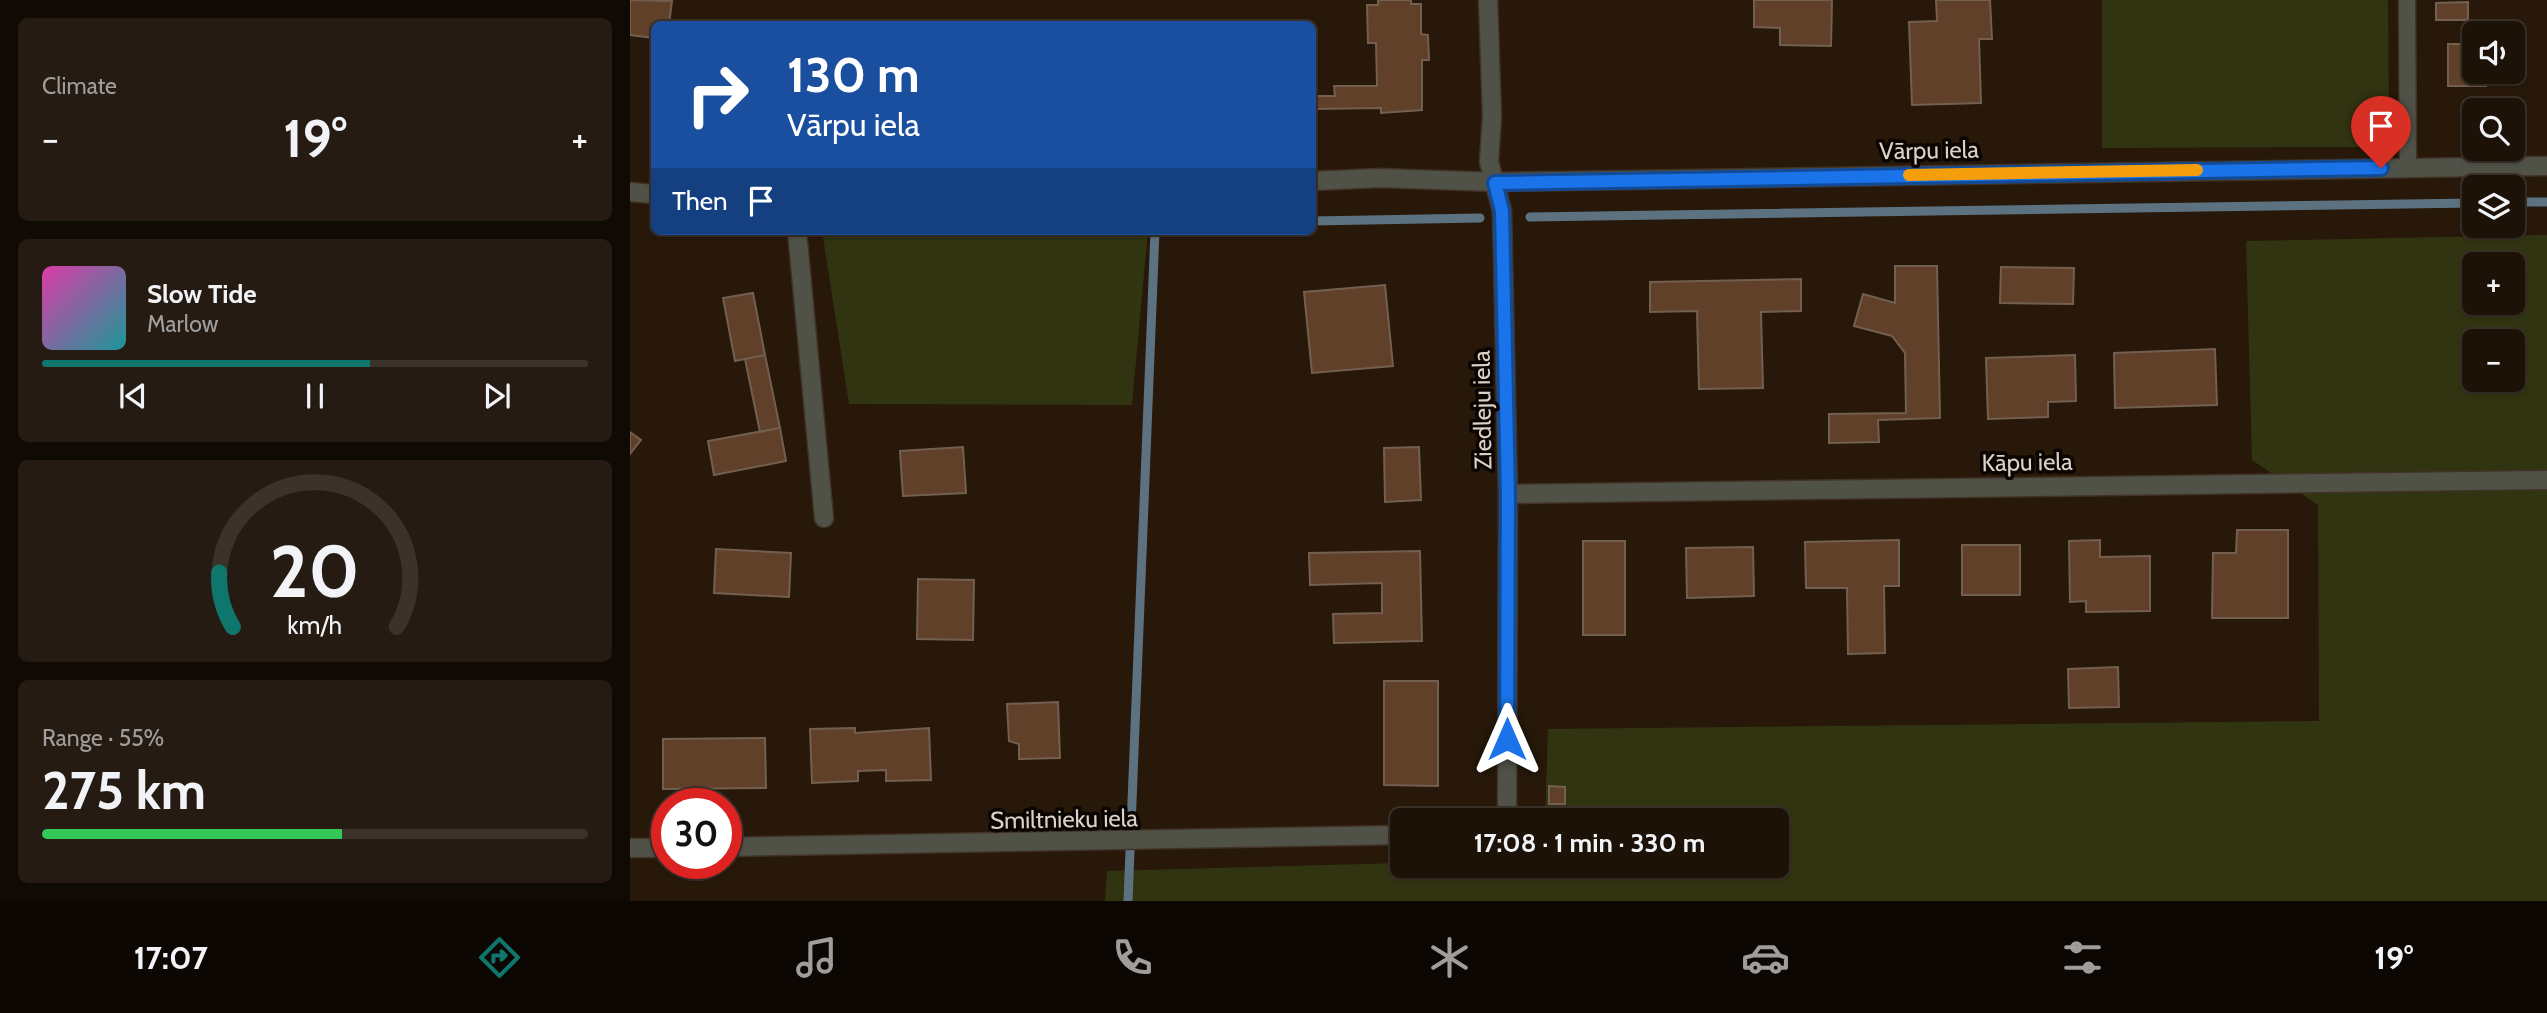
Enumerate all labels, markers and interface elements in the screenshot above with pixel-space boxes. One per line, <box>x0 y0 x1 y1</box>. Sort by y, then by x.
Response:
map controls <box>2462 21 2525 392</box>
button: sound <box>2462 21 2525 84</box>
text: 130 m <box>787 45 920 104</box>
icon: right <box>672 49 763 140</box>
text: Climate <box>42 72 117 100</box>
pin <box>2351 96 2411 168</box>
button: search <box>2462 98 2525 161</box>
text: Vārpu iela <box>787 105 920 144</box>
text: 19° <box>283 107 347 170</box>
icon: arrive <box>2362 107 2400 145</box>
text: − <box>42 115 59 162</box>
text: + <box>571 115 588 162</box>
street label: Vārpu iela <box>1879 135 1980 165</box>
button: layers <box>2462 175 2525 238</box>
icon: arrive <box>742 182 780 220</box>
text: Then <box>672 185 728 217</box>
button: + <box>2462 252 2525 315</box>
text: Slow Tide <box>147 278 257 310</box>
text: Marlow <box>147 310 218 338</box>
button: − <box>2462 329 2525 392</box>
street label: Ziedleju iela <box>1466 350 1498 470</box>
icon: previous <box>114 377 152 415</box>
icon: pause <box>296 377 334 415</box>
icon: next <box>478 377 516 415</box>
street label: Kāpu iela <box>1981 447 2073 477</box>
text: 20 <box>270 527 360 615</box>
text: km/h <box>288 610 342 640</box>
position arrow <box>1470 702 1544 776</box>
text: Range · 55% <box>42 724 164 752</box>
text: 275 km <box>42 759 206 822</box>
speed limit sign: 30 <box>651 788 742 879</box>
street label: Smiltnieku iela <box>990 803 1139 835</box>
text: 17:08 · 1 min · 330 m <box>1474 827 1705 859</box>
icon: directions <box>475 933 524 982</box>
icon: music <box>792 933 841 982</box>
icon: phone <box>1108 933 1157 982</box>
icon: climate <box>1425 933 1474 982</box>
icon: car <box>1741 933 1790 982</box>
icon: filters <box>2058 933 2107 982</box>
text: 17:07 <box>134 938 208 977</box>
text: 19° <box>2374 938 2413 977</box>

